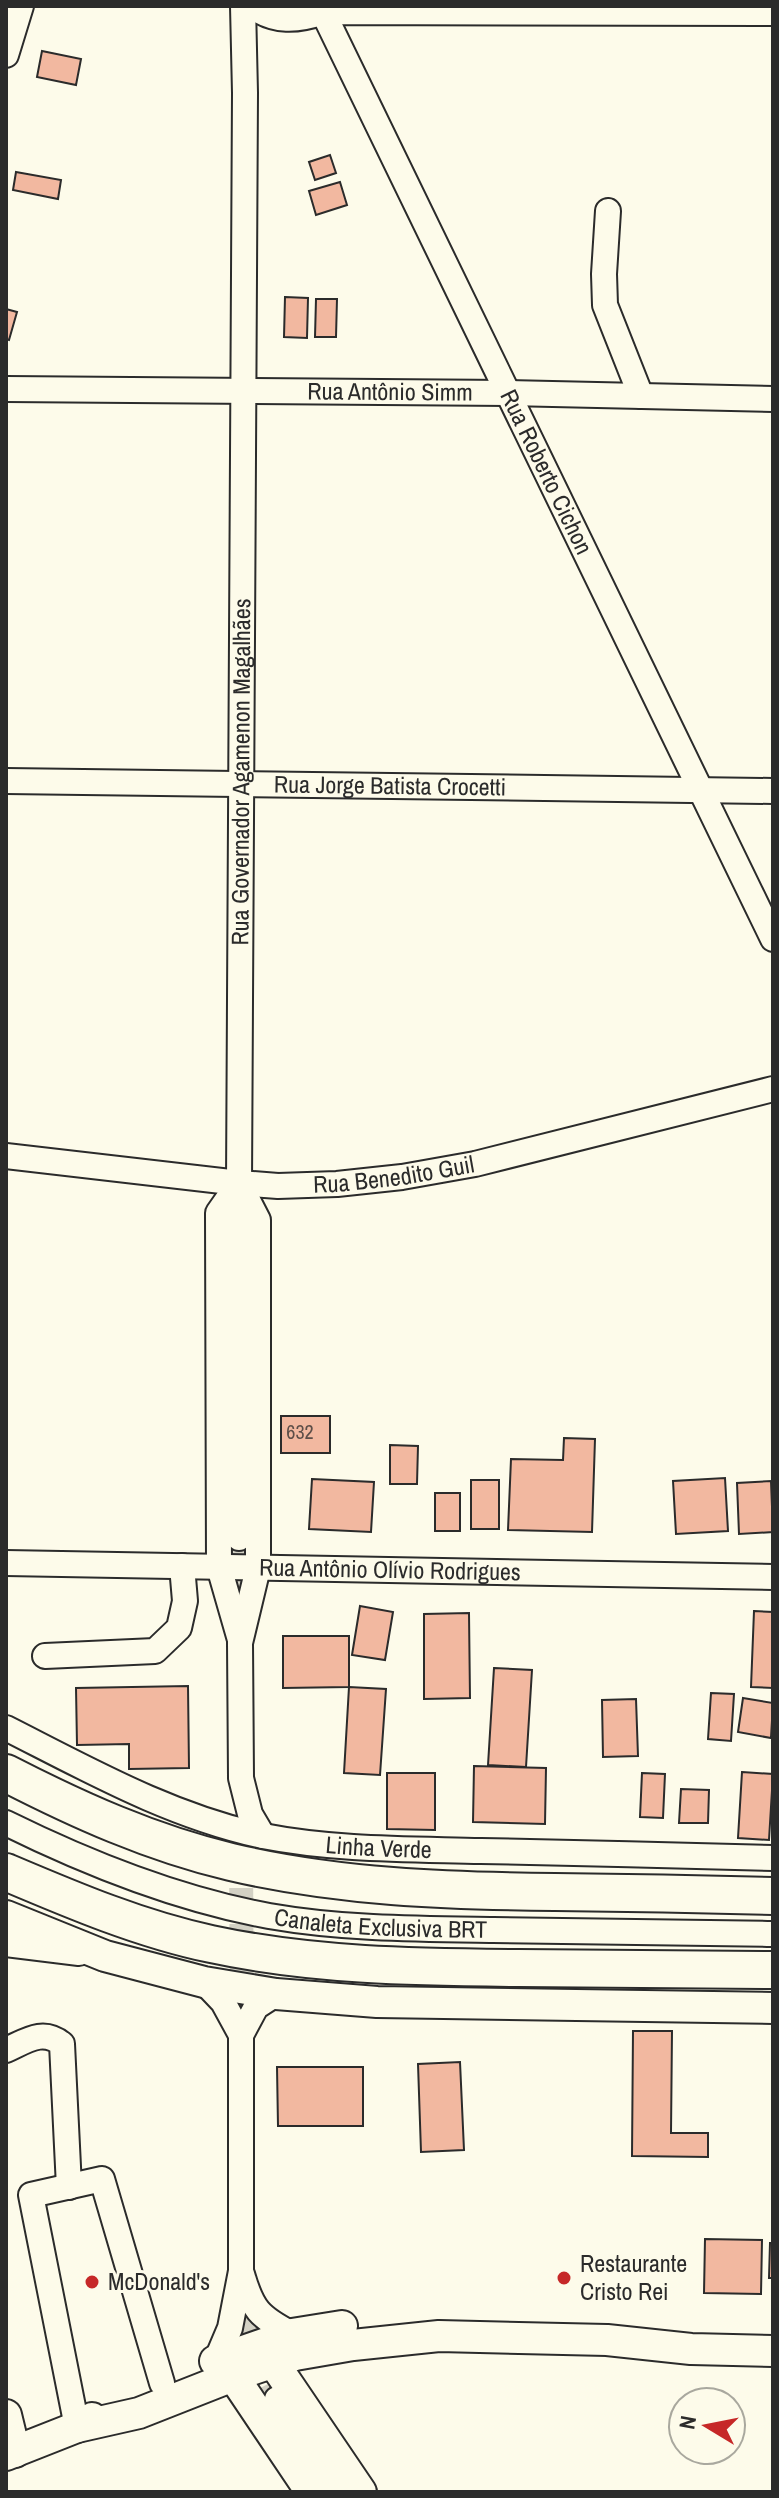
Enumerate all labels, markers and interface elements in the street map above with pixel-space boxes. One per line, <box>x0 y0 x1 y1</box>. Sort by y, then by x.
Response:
street label: Rua Antônio Simm <box>307 374 473 408</box>
street label: Rua Roberto Cichon <box>494 384 601 559</box>
street label: Rua Governador Agamenon Magalhães <box>223 598 257 946</box>
street label: Rua Jorge Batista Crocetti <box>274 767 506 803</box>
street label: Rua Benedito Guil <box>313 1147 476 1200</box>
house number: 632 <box>286 1418 314 1445</box>
street label: Rua Antônio Olívio Rodrigues <box>259 1551 521 1587</box>
street label: Linha Verde <box>324 1828 432 1865</box>
street label: Canaleta Exclusiva BRT <box>272 1900 487 1945</box>
place label: Restaurante Cristo Rei <box>580 2247 687 2307</box>
place label: McDonald's <box>108 2265 210 2297</box>
marker: Restaurante Cristo Rei <box>555 2269 573 2287</box>
marker: McDonald's <box>83 2273 101 2291</box>
north arrow <box>667 2386 747 2466</box>
text: N <box>671 2414 703 2432</box>

